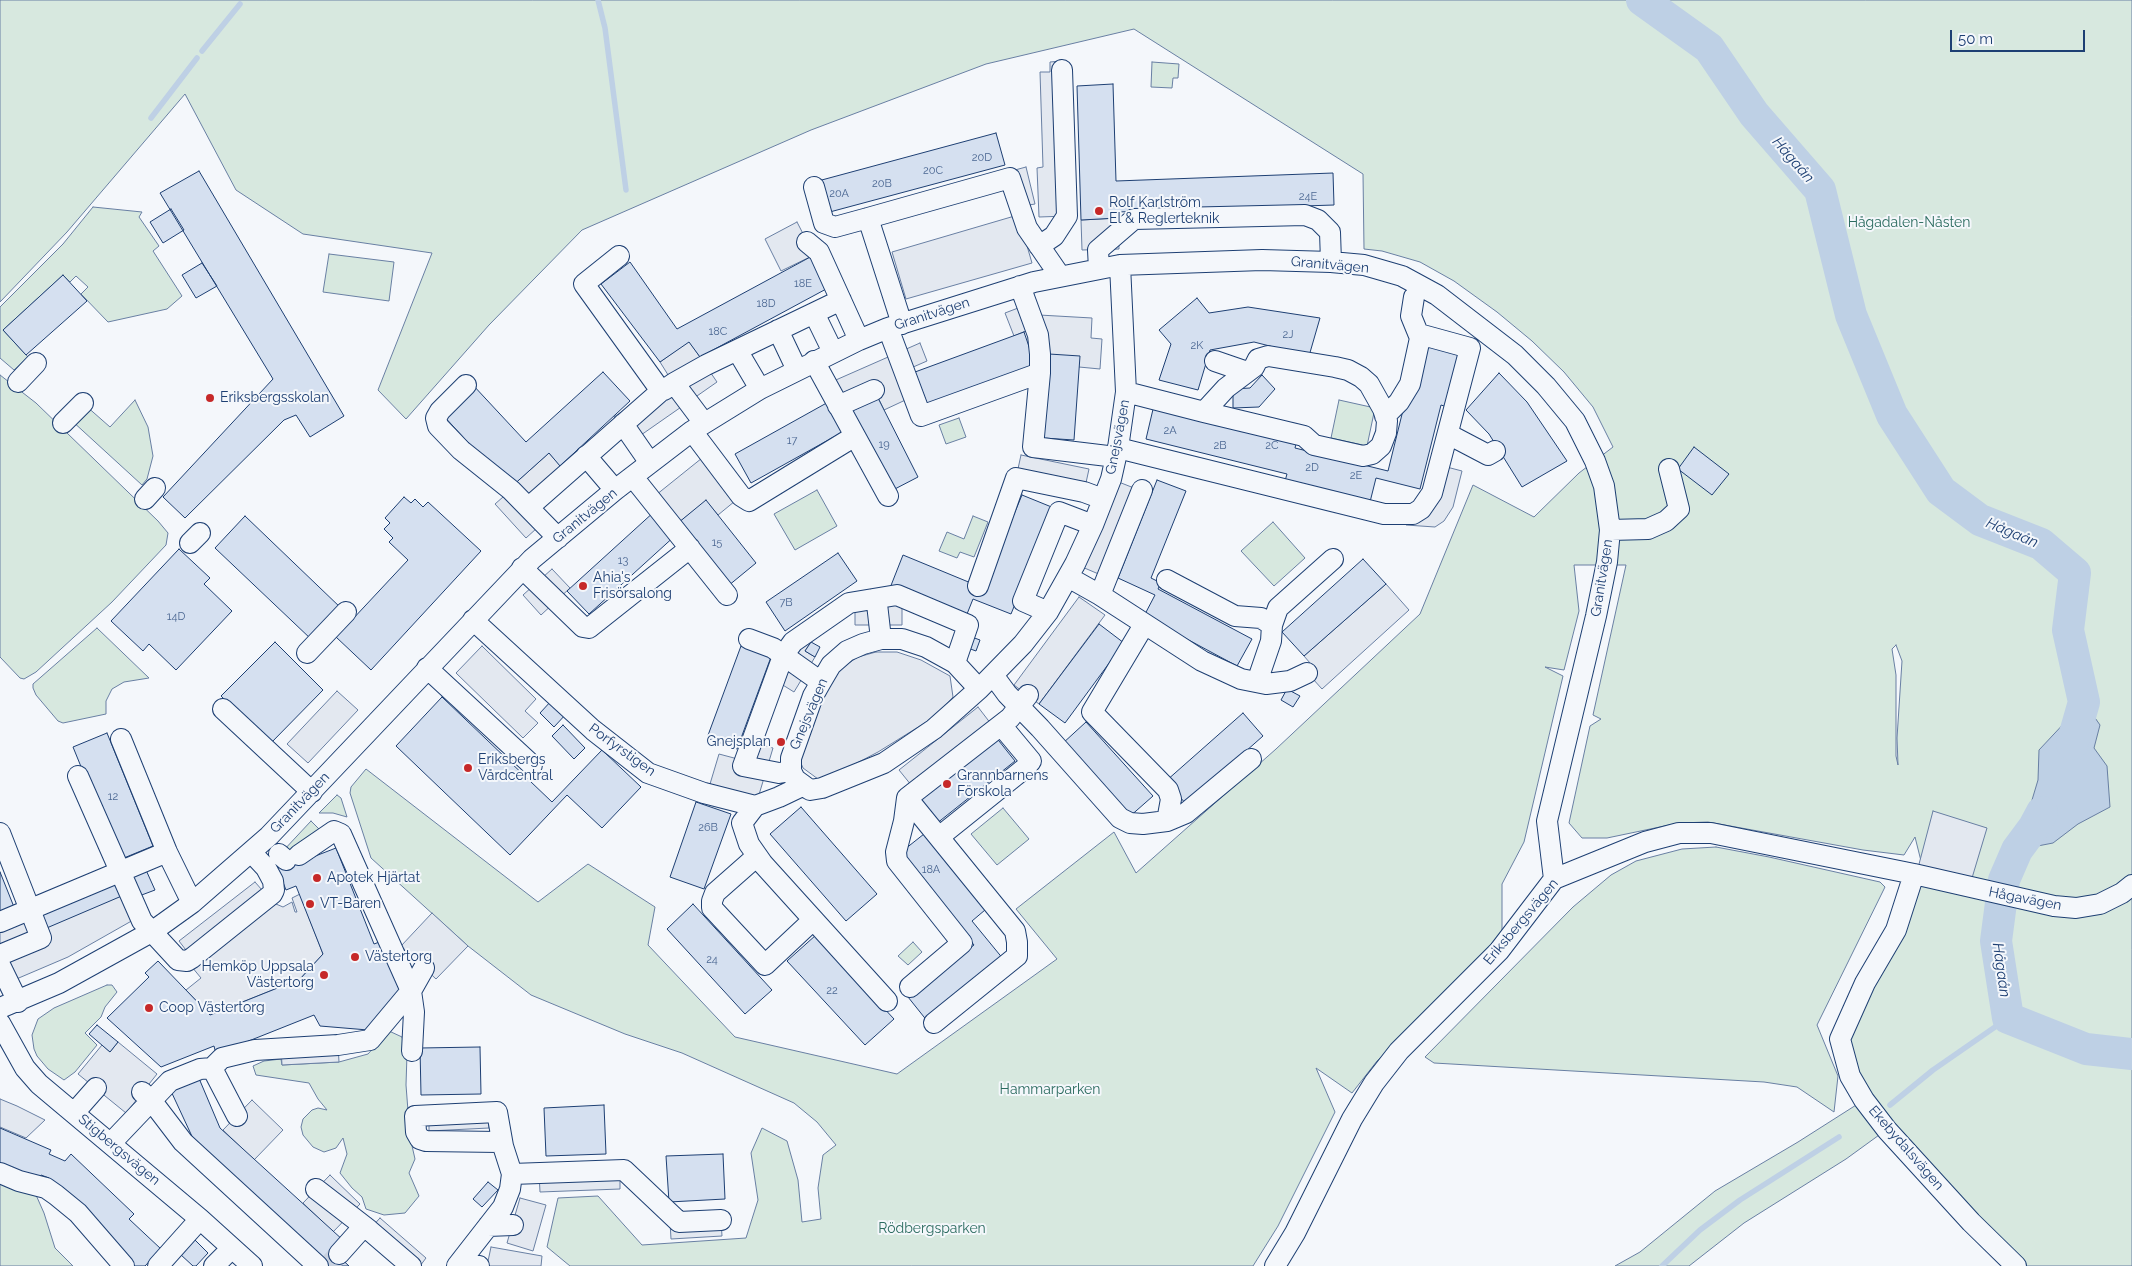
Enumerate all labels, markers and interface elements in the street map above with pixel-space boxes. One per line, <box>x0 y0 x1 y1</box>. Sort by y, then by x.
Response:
scale bar <box>1952 20 2087 52</box>
text: 50 m <box>1958 30 1993 48</box>
water label: Hågaån <box>1768 133 1818 187</box>
house number: 20D <box>972 151 992 165</box>
house number: 20C <box>923 164 943 178</box>
house number: 20B <box>872 177 892 191</box>
house number: 20A <box>829 187 849 201</box>
house number: 24E <box>1299 190 1317 204</box>
place label: Rolf Karlström El & Reglerteknik <box>1109 195 1219 228</box>
marker: Rolf Karlström El & Reglerteknik <box>1093 205 1105 217</box>
park label: Hågadalen-Nåsten <box>1848 215 1970 231</box>
street label: Granitvägen <box>1290 253 1370 277</box>
house number: 18E <box>794 277 812 291</box>
street label: Granitvägen <box>892 294 972 334</box>
house number: 18D <box>756 297 776 311</box>
house number: 18C <box>709 325 727 339</box>
house number: 2J <box>1282 328 1294 342</box>
house number: 2K <box>1191 339 1203 353</box>
place label: Eriksbergsskolan <box>220 390 329 406</box>
marker: Eriksbergsskolan <box>204 392 216 404</box>
street label: Gnejsvägen <box>1102 398 1134 476</box>
house number: 2A <box>1163 424 1177 438</box>
house number: 17 <box>787 434 797 448</box>
house number: 19 <box>878 438 890 452</box>
house number: 2B <box>1213 439 1227 453</box>
house number: 2C <box>1265 439 1279 453</box>
house number: 2D <box>1305 461 1319 475</box>
house number: 2E <box>1350 469 1362 483</box>
street label: Granitvägen <box>549 485 621 547</box>
water label: Hågaån <box>1983 514 2041 552</box>
house number: 15 <box>712 536 722 550</box>
street label: Granitvägen <box>1588 538 1616 618</box>
house number: 13 <box>618 554 628 568</box>
place label: Ahia's Frisörsalong <box>593 570 672 602</box>
marker: Ahia's Frisörsalong <box>577 580 589 592</box>
house number: 7B <box>779 596 793 610</box>
house number: 14D <box>167 610 185 624</box>
street label: Gnejsvägen <box>786 676 832 752</box>
street label: Porfyrstigen <box>585 720 659 780</box>
place label: Gnejsplan <box>706 734 771 750</box>
marker: Gnejsplan <box>775 736 787 748</box>
place label: Eriksbergs Vårdcentral <box>478 752 553 784</box>
marker: Eriksbergs Vårdcentral <box>462 762 474 774</box>
place label: Grannbarnens Förskola <box>957 768 1048 800</box>
street label: Granitvägen <box>267 769 333 837</box>
marker: Grannbarnens Förskola <box>941 778 953 790</box>
house number: 12 <box>108 790 118 804</box>
house number: 26B <box>698 821 718 835</box>
house number: 18A <box>922 863 940 877</box>
place label: Apotek Hjärtat <box>327 870 420 886</box>
marker: Apotek Hjärtat <box>311 872 323 884</box>
street label: Eriksbergsvägen <box>1480 875 1562 969</box>
street label: Hågavägen <box>1987 884 2063 914</box>
place label: VT-Baren <box>320 896 381 912</box>
marker: VT-Baren <box>304 898 316 910</box>
water label: Hågaån <box>1988 942 2014 998</box>
place label: Västertorg <box>365 949 432 965</box>
marker: Västertorg <box>349 951 361 963</box>
house number: 24 <box>706 953 718 967</box>
place label: Hemköp Uppsala Västertorg <box>202 959 314 992</box>
marker: Hemköp Uppsala Västertorg <box>318 969 330 981</box>
house number: 22 <box>826 984 838 998</box>
place label: Coop Västertorg <box>159 1000 265 1016</box>
marker: Coop Västertorg <box>143 1002 155 1014</box>
park label: Hammarparken <box>1000 1082 1100 1098</box>
street label: Ekebydalsvägen <box>1865 1102 1947 1194</box>
street label: Stigbergsvägen <box>75 1111 163 1189</box>
park label: Rödbergsparken <box>878 1221 986 1237</box>

